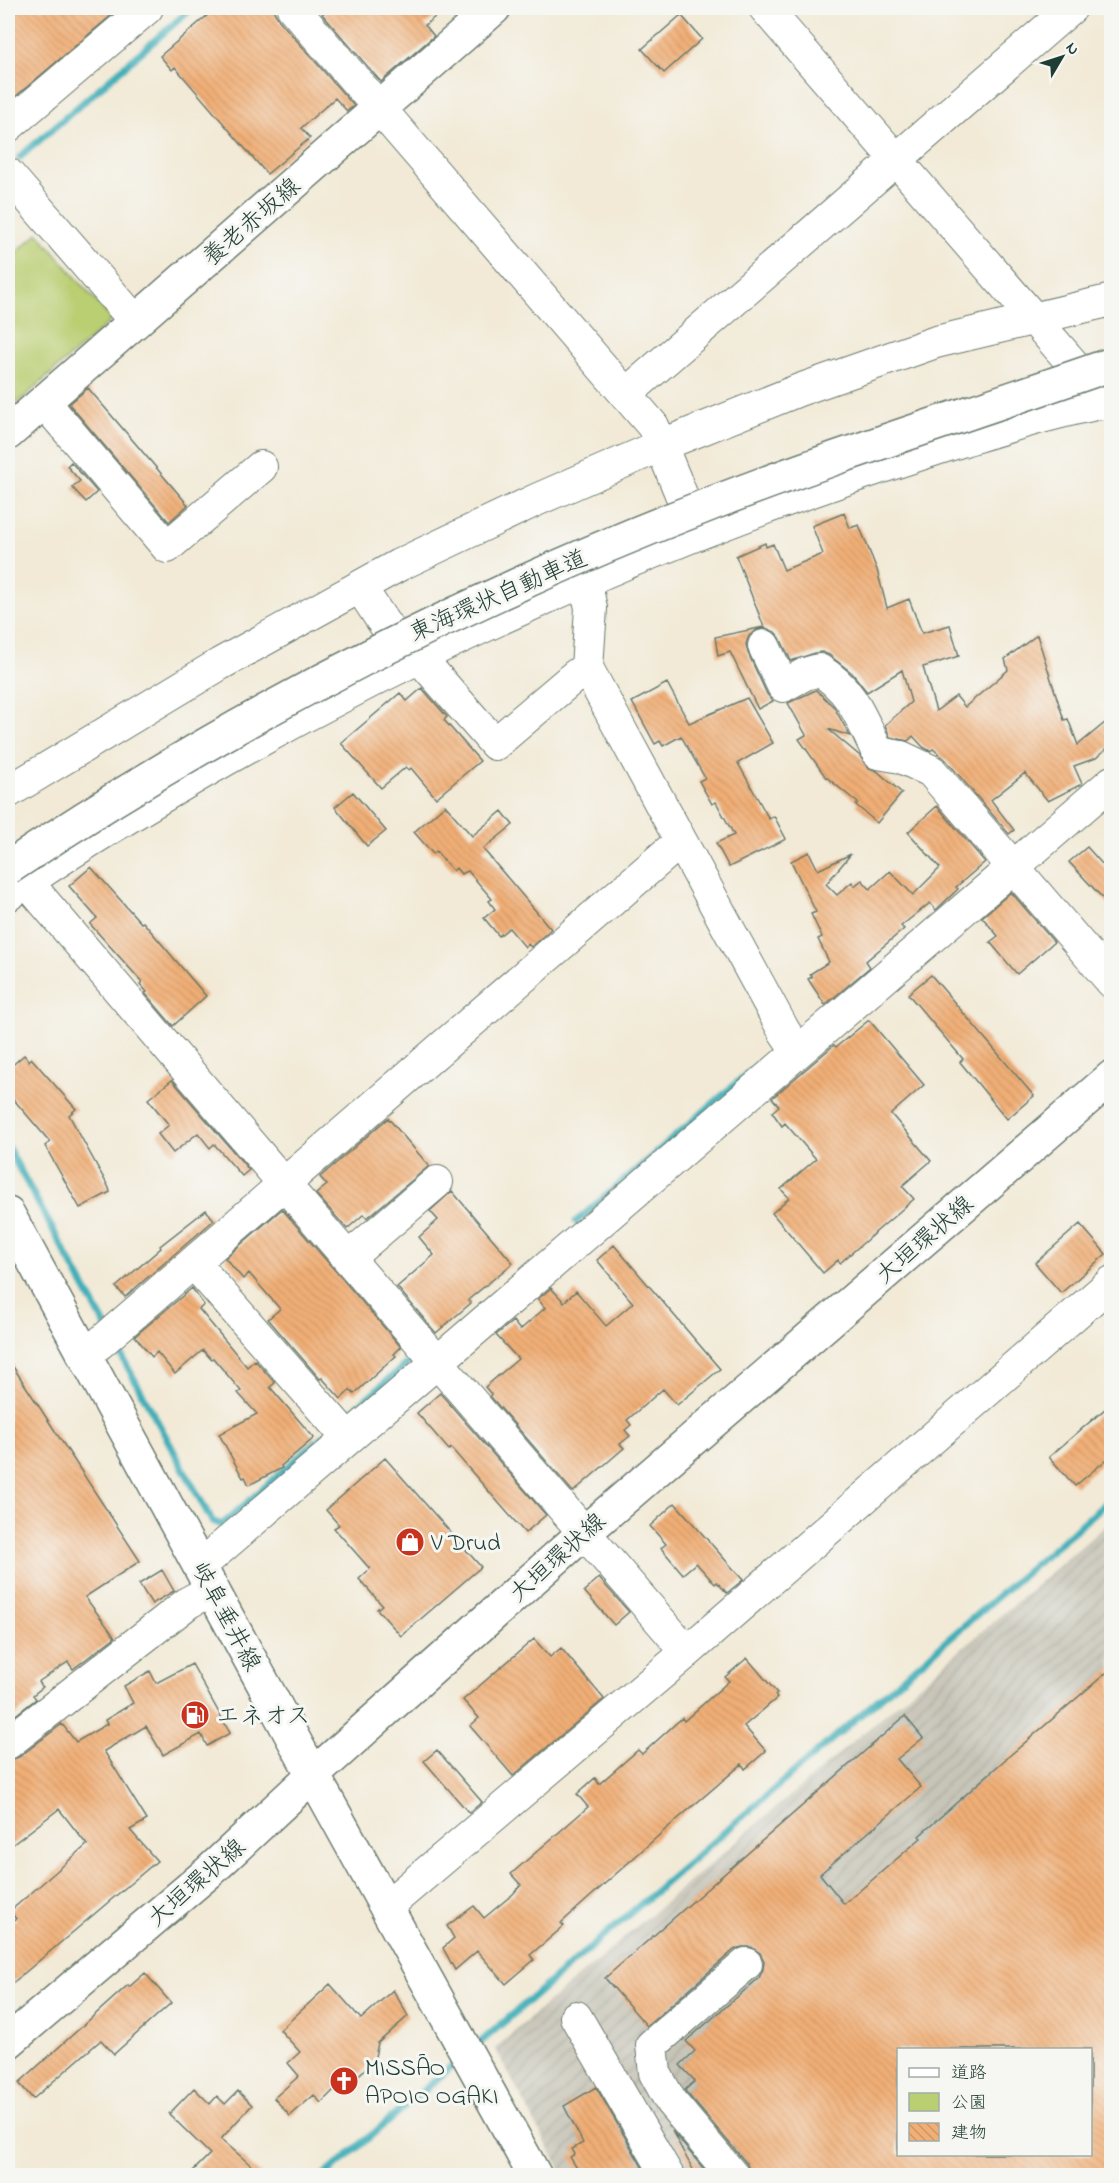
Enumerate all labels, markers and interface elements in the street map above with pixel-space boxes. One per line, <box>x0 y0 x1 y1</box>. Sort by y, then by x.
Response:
north arrow <box>1032 27 1092 87</box>
text: N <box>1059 37 1085 61</box>
street label: 養老赤坂線 <box>196 170 309 275</box>
street label: 東海環状自動車道 <box>404 542 594 652</box>
street label: 大垣環状線 <box>869 1188 982 1293</box>
street label: 大垣環状線 <box>502 1506 615 1612</box>
shop icon: V Drud <box>394 1526 426 1558</box>
place label: V Drud <box>430 1527 501 1562</box>
street label: 岐阜垂井線 <box>181 1556 268 1678</box>
fuel station icon: エネオス <box>179 1699 211 1731</box>
place label: エネオス <box>216 1700 311 1735</box>
street label: 大垣環状線 <box>141 1831 254 1936</box>
legend <box>897 2048 1092 2156</box>
place label: MISSĀO APOIO OGAKI <box>365 2052 498 2115</box>
text: 道路 <box>951 2061 987 2087</box>
church icon: MISSĀO APOIO OGAKI <box>328 2065 360 2097</box>
text: 公園 <box>951 2091 987 2117</box>
text: 建物 <box>951 2121 987 2147</box>

